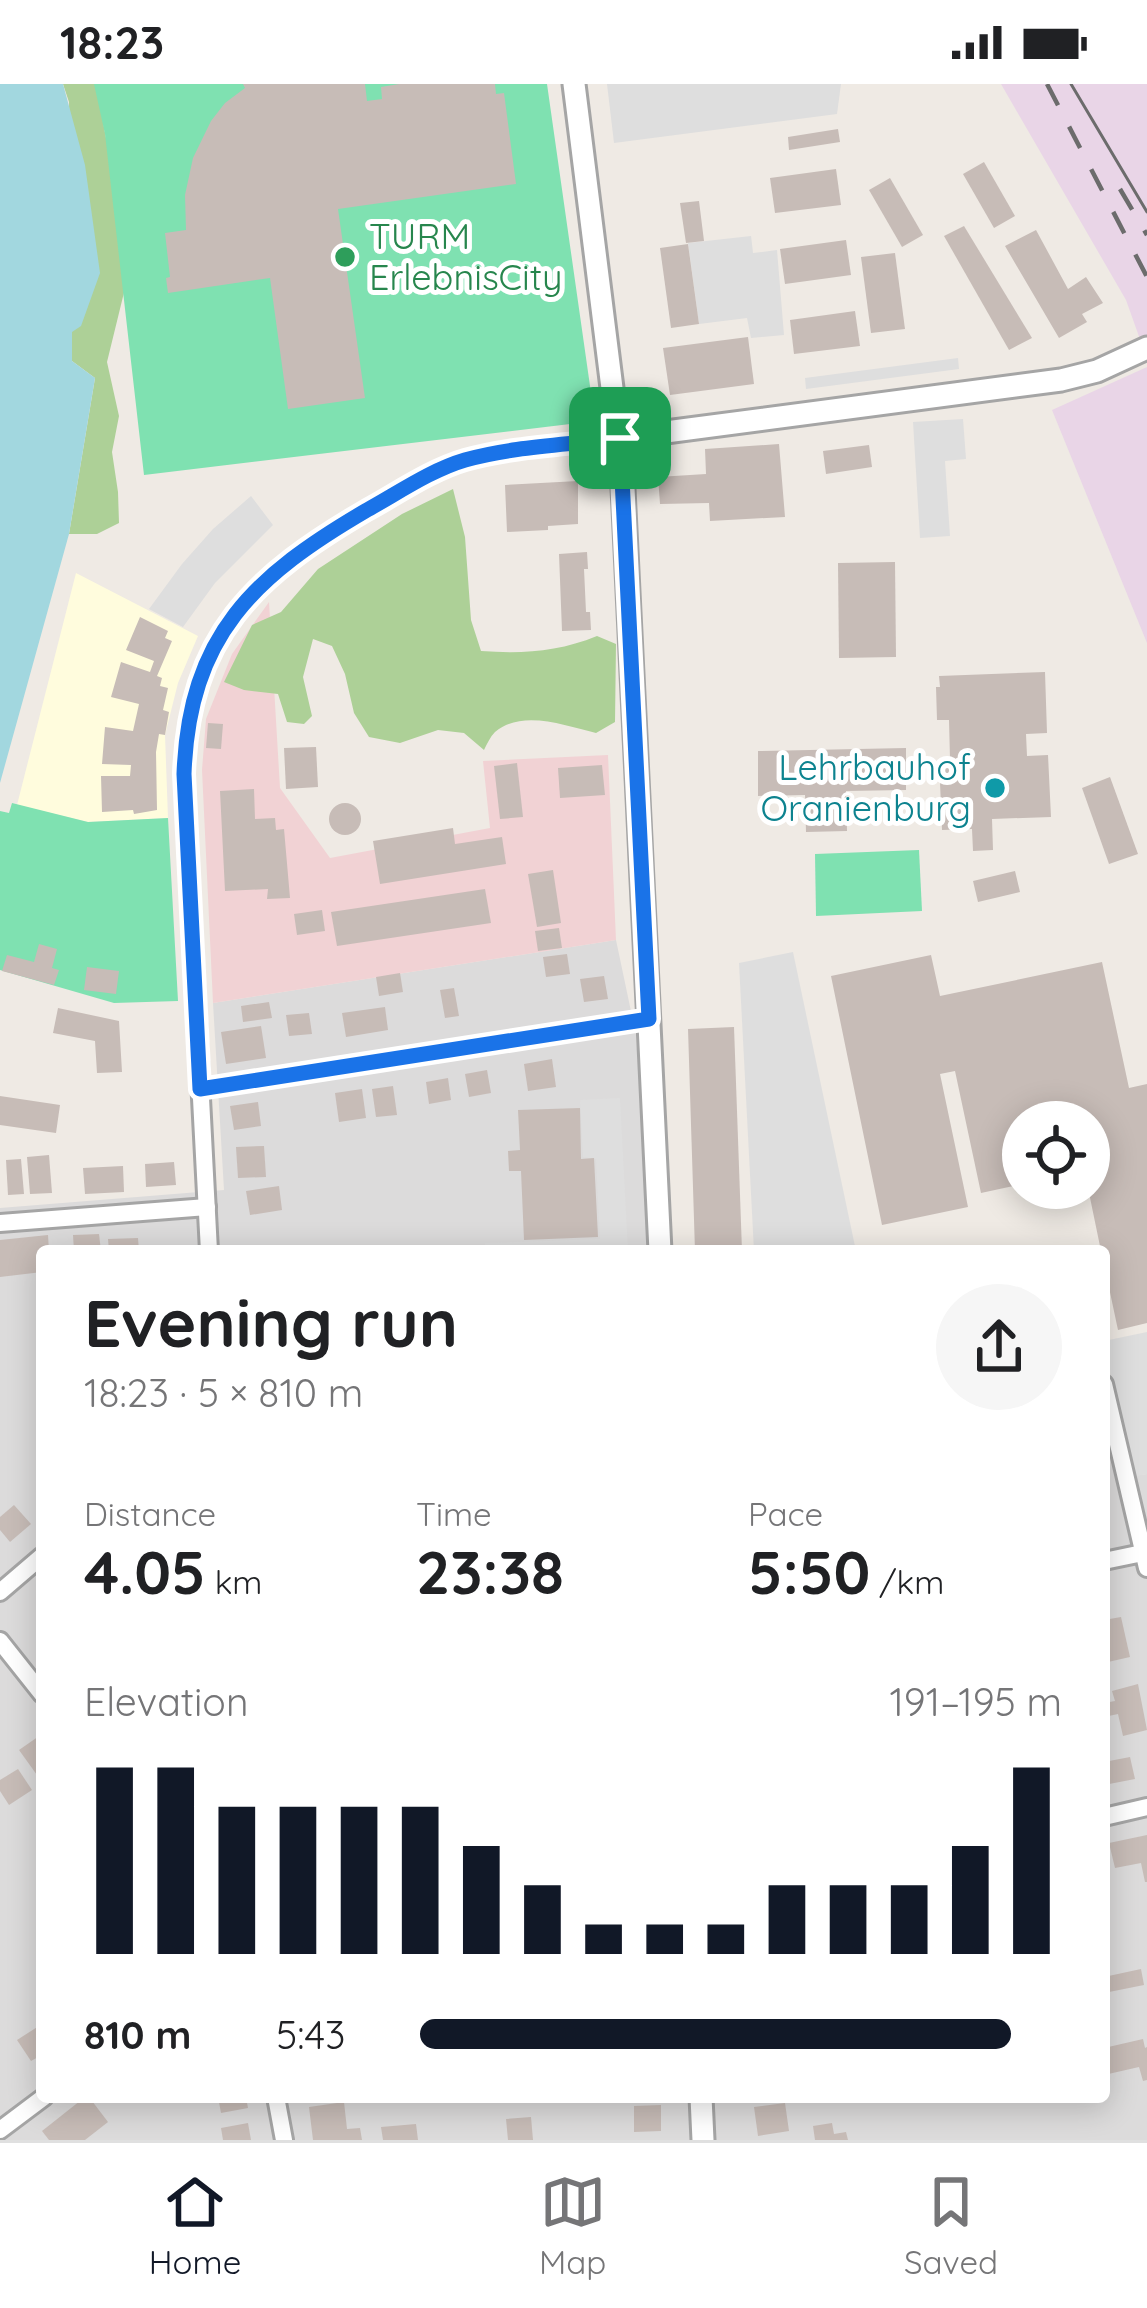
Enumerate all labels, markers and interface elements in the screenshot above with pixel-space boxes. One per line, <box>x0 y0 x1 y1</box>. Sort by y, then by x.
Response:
text: 18:23 <box>60 14 164 70</box>
place label: TURM ErlebnisCity <box>369 213 562 299</box>
marker: TURM ErlebnisCity <box>332 244 358 270</box>
pin <box>569 387 671 489</box>
icon: arrive <box>587 405 653 471</box>
place label: Lehrbauhof Oranienburg <box>760 744 971 830</box>
marker: Lehrbauhof Oranienburg <box>982 775 1008 801</box>
map controls <box>1002 1101 1110 1209</box>
button: locate <box>1002 1101 1110 1209</box>
text: Evening run <box>84 1281 458 1364</box>
button: share <box>936 1284 1062 1410</box>
text: 18:23 · 5 × 810 m <box>84 1368 363 1417</box>
text: Distance <box>84 1493 216 1534</box>
text: Time <box>416 1493 492 1534</box>
text: Pace <box>748 1493 823 1534</box>
text: 4.05 <box>84 1534 206 1609</box>
text: 23:38 <box>416 1534 564 1609</box>
text: 5:50 <box>748 1534 870 1609</box>
text: km <box>206 1561 262 1602</box>
text: /km <box>870 1561 944 1602</box>
text: Elevation <box>84 1677 248 1726</box>
text: 191–195 m <box>889 1677 1062 1726</box>
text: 810 m <box>84 2010 191 2059</box>
text: 5:43 <box>276 2010 346 2059</box>
tab: Home <box>149 2169 241 2282</box>
tab: Map <box>539 2169 606 2282</box>
tab: Saved <box>904 2169 998 2282</box>

